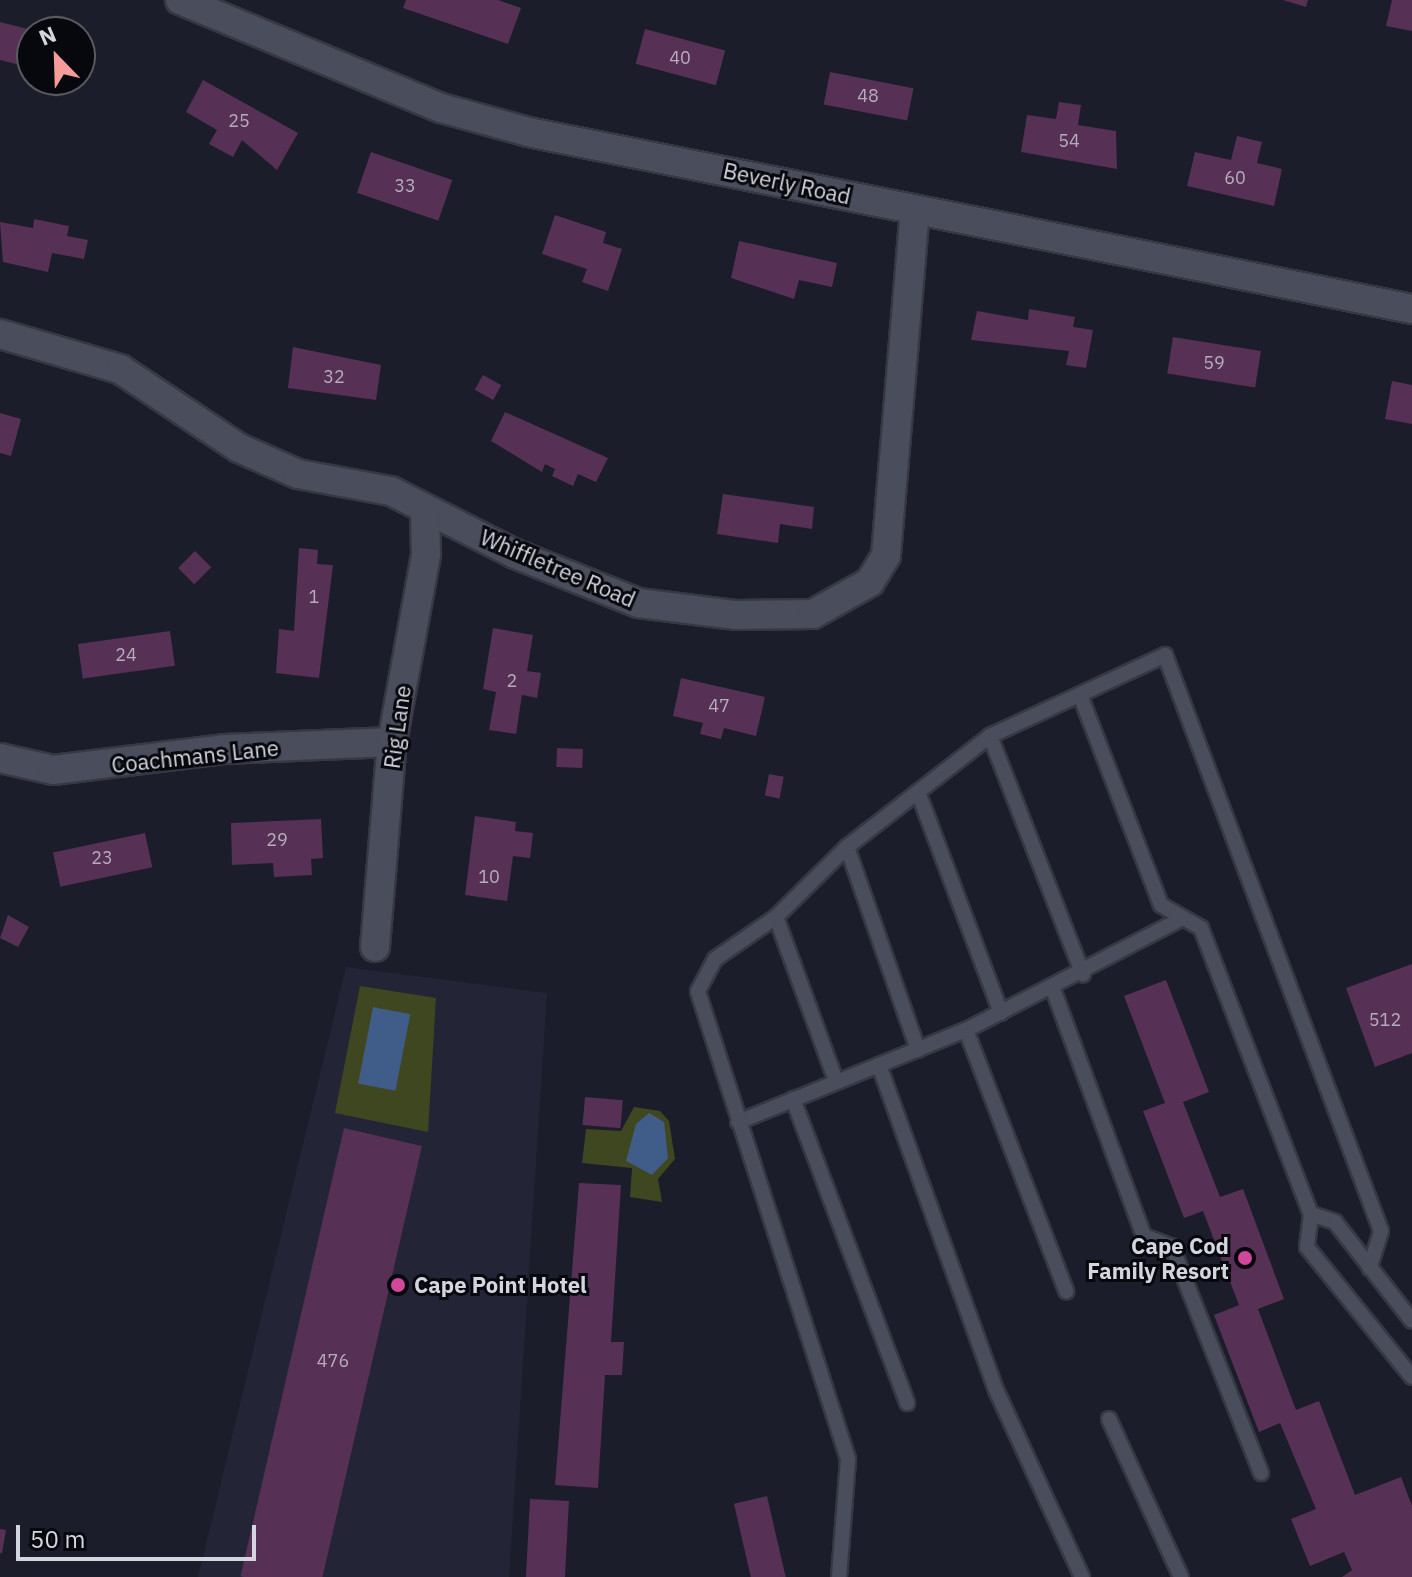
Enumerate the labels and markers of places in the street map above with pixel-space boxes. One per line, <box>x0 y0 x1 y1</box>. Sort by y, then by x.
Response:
place label: Cape Cod Family Resort <box>1087 1232 1229 1284</box>
marker: Cape Cod Family Resort <box>1236 1249 1254 1267</box>
place label: Cape Point Hotel <box>414 1272 587 1298</box>
marker: Cape Point Hotel <box>389 1276 407 1294</box>

